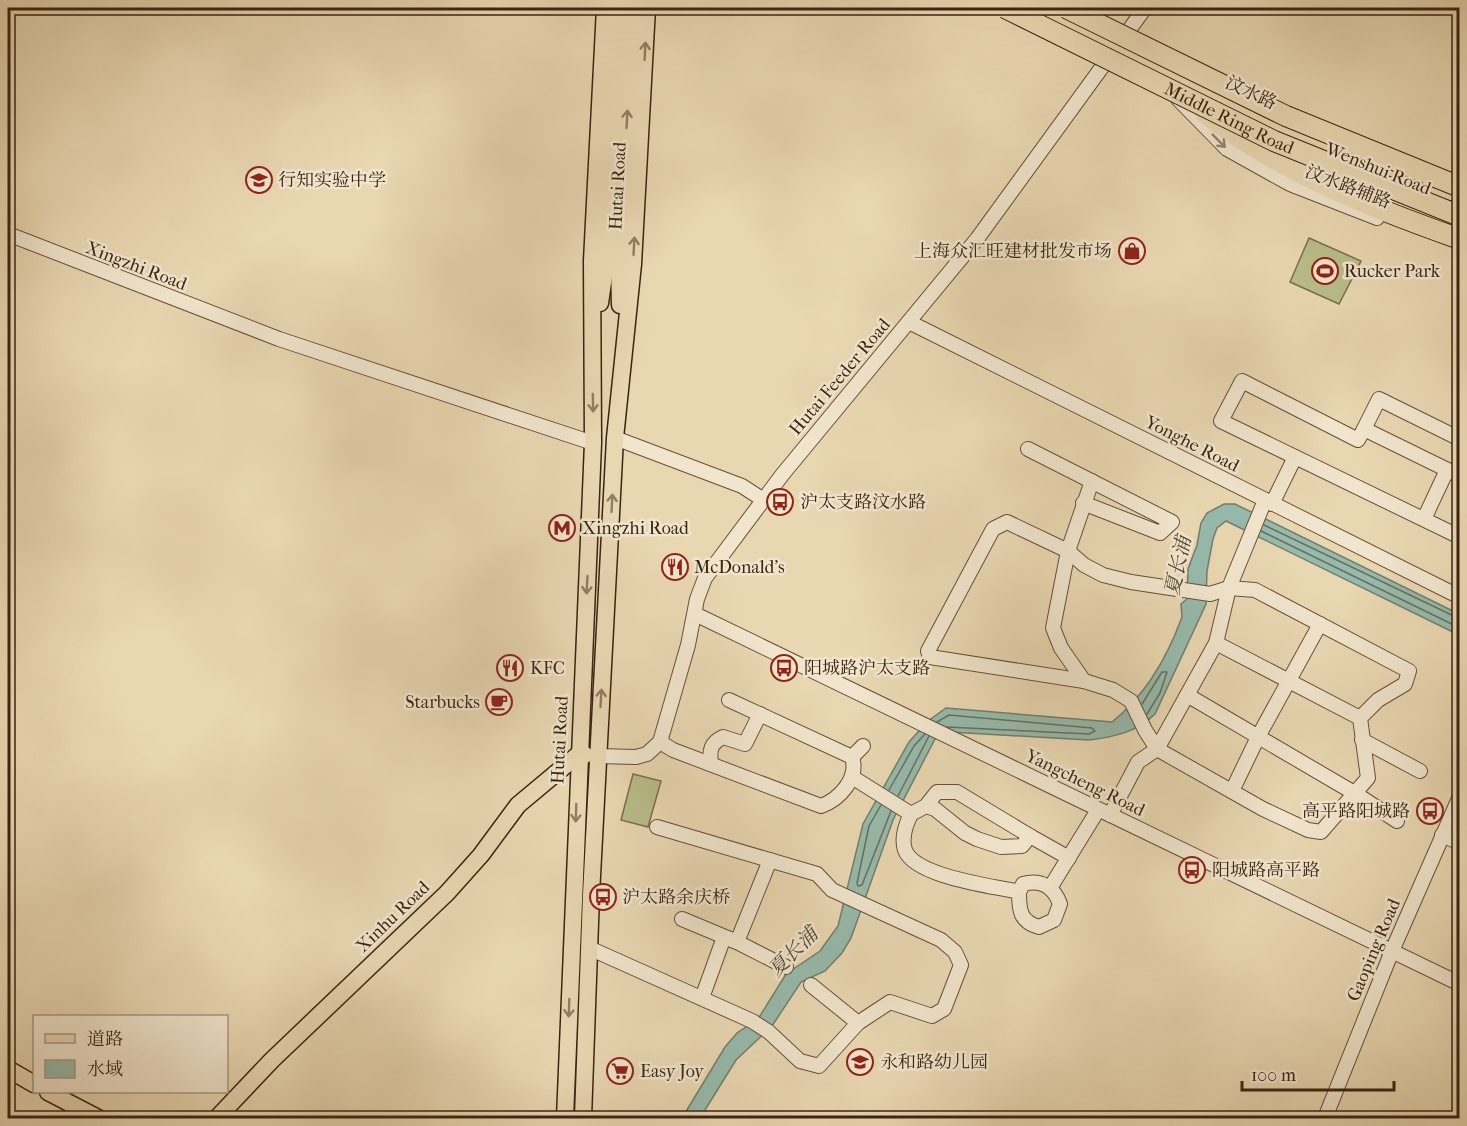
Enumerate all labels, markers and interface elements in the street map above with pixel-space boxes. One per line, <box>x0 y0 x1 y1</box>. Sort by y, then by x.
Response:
one-way arrow <box>639 41 650 61</box>
street label: 汶水路 <box>1222 72 1280 114</box>
street label: Middle Ring Road <box>1161 78 1297 159</box>
one-way arrow <box>622 110 633 130</box>
one-way arrow <box>1212 133 1226 148</box>
street label: Wenshui Road <box>1321 138 1434 200</box>
street label: Hutai Road <box>605 141 631 231</box>
street label: 汶水路辅路 <box>1302 161 1394 213</box>
school or university icon: 行知实验中学 <box>244 165 274 195</box>
place label: 行知实验中学 <box>278 170 386 191</box>
one-way arrow <box>629 236 640 256</box>
shop icon: 上海众汇旺建材批发市场 <box>1117 236 1147 266</box>
street label: Xingzhi Road <box>82 237 190 295</box>
place label: 上海众汇旺建材批发市场 <box>914 241 1112 262</box>
sports icon: Rucker Park <box>1310 256 1340 286</box>
place label: Rucker Park <box>1344 261 1441 282</box>
street label: Hutai Feeder Road <box>785 314 895 440</box>
one-way arrow <box>587 393 598 413</box>
street label: Yonghe Road <box>1141 411 1243 477</box>
bus stop icon: 沪太支路汶水路 <box>765 487 795 517</box>
place label: 沪太支路汶水路 <box>800 492 926 513</box>
one-way arrow <box>606 494 617 514</box>
metro station icon: Xingzhi Road <box>547 513 577 543</box>
place label: Xingzhi Road <box>582 518 689 539</box>
water label: 夏长浦 <box>1161 531 1196 598</box>
restaurant icon: McDonald's <box>660 552 690 582</box>
place label: McDonald's <box>694 557 785 578</box>
one-way arrow <box>581 575 592 595</box>
restaurant icon: KFC <box>495 653 525 683</box>
bus stop icon: 阳城路沪太支路 <box>769 653 799 683</box>
place label: KFC <box>530 658 565 679</box>
place label: 阳城路沪太支路 <box>804 658 930 679</box>
cafe icon: Starbucks <box>484 687 514 717</box>
one-way arrow <box>596 688 607 708</box>
place label: Starbucks <box>405 692 480 713</box>
street label: Hutai Road <box>547 695 573 785</box>
street label: Yangcheng Road <box>1021 745 1148 821</box>
bus stop icon: 高平路阳城路 <box>1415 796 1445 826</box>
place label: 高平路阳城路 <box>1302 801 1410 822</box>
one-way arrow <box>571 802 582 822</box>
bus stop icon: 阳城路高平路 <box>1177 855 1207 885</box>
place label: 阳城路高平路 <box>1212 860 1320 881</box>
street label: Xinhu Road <box>352 877 434 957</box>
bus stop icon: 沪太路余庆桥 <box>588 882 618 912</box>
place label: 沪太路余庆桥 <box>622 887 730 908</box>
street label: Gaoping Road <box>1343 895 1405 1004</box>
water label: 夏长浦 <box>764 921 824 981</box>
one-way arrow <box>564 997 575 1017</box>
legend <box>33 1015 228 1093</box>
text: 道路 <box>87 1029 123 1050</box>
school or university icon: 永和路幼儿园 <box>845 1047 875 1077</box>
place label: 永和路幼儿园 <box>880 1052 988 1073</box>
scale bar <box>1242 1054 1394 1092</box>
supermarket icon: Easy Joy <box>605 1056 635 1086</box>
text: 水域 <box>87 1059 123 1080</box>
place label: Easy Joy <box>640 1061 705 1082</box>
text: 100 m <box>1251 1065 1296 1086</box>

